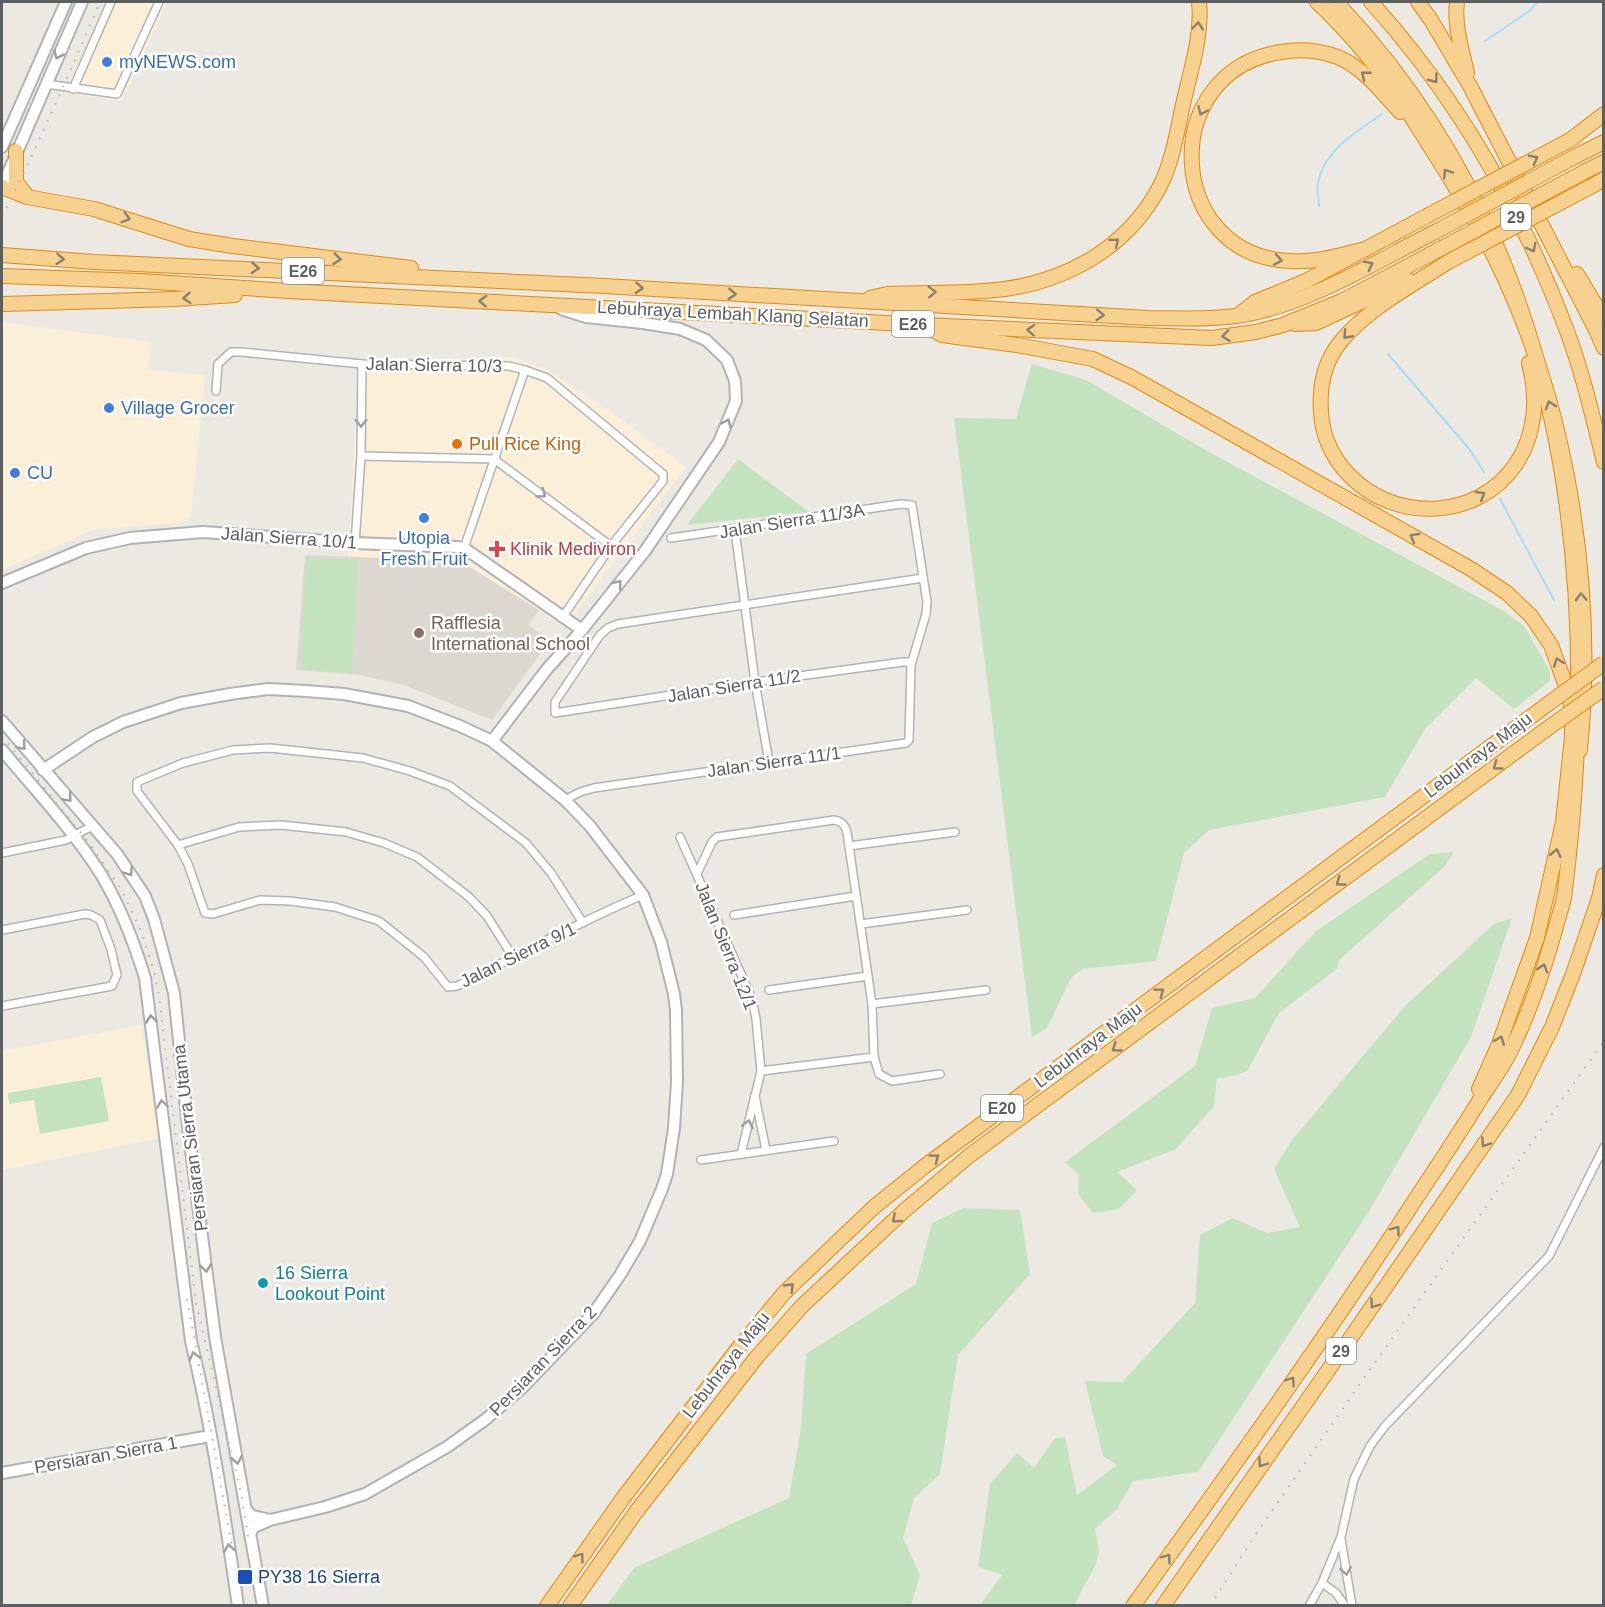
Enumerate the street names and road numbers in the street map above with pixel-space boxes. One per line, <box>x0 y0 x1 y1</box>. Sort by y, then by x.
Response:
road number: 29 <box>1501 204 1531 230</box>
road number: E26 <box>282 258 324 284</box>
street label: Lebuhraya Lembah Klang Selatan <box>597 297 869 331</box>
road number: E26 <box>892 311 934 337</box>
street label: Jalan Sierra 10/3 <box>366 354 502 376</box>
street label: Jalan Sierra 11/3A <box>718 500 866 542</box>
street label: Jalan Sierra 10/1 <box>220 523 358 553</box>
street label: Jalan Sierra 11/2 <box>666 666 802 706</box>
street label: Lebuhraya Maju <box>1420 708 1536 802</box>
street label: Jalan Sierra 11/1 <box>706 743 842 781</box>
street label: Jalan Sierra 12/1 <box>691 879 761 1013</box>
street label: Jalan Sierra 9/1 <box>457 918 579 992</box>
street label: Lebuhraya Maju <box>1030 998 1146 1092</box>
street label: Persiaran Sierra Utama <box>168 1042 211 1233</box>
road number: E20 <box>981 1095 1023 1121</box>
street label: Persiaran Sierra 2 <box>485 1302 601 1420</box>
street label: Lebuhraya Maju <box>678 1308 774 1422</box>
road number: 29 <box>1326 1338 1356 1364</box>
street label: Persiaran Sierra 1 <box>33 1433 179 1477</box>

